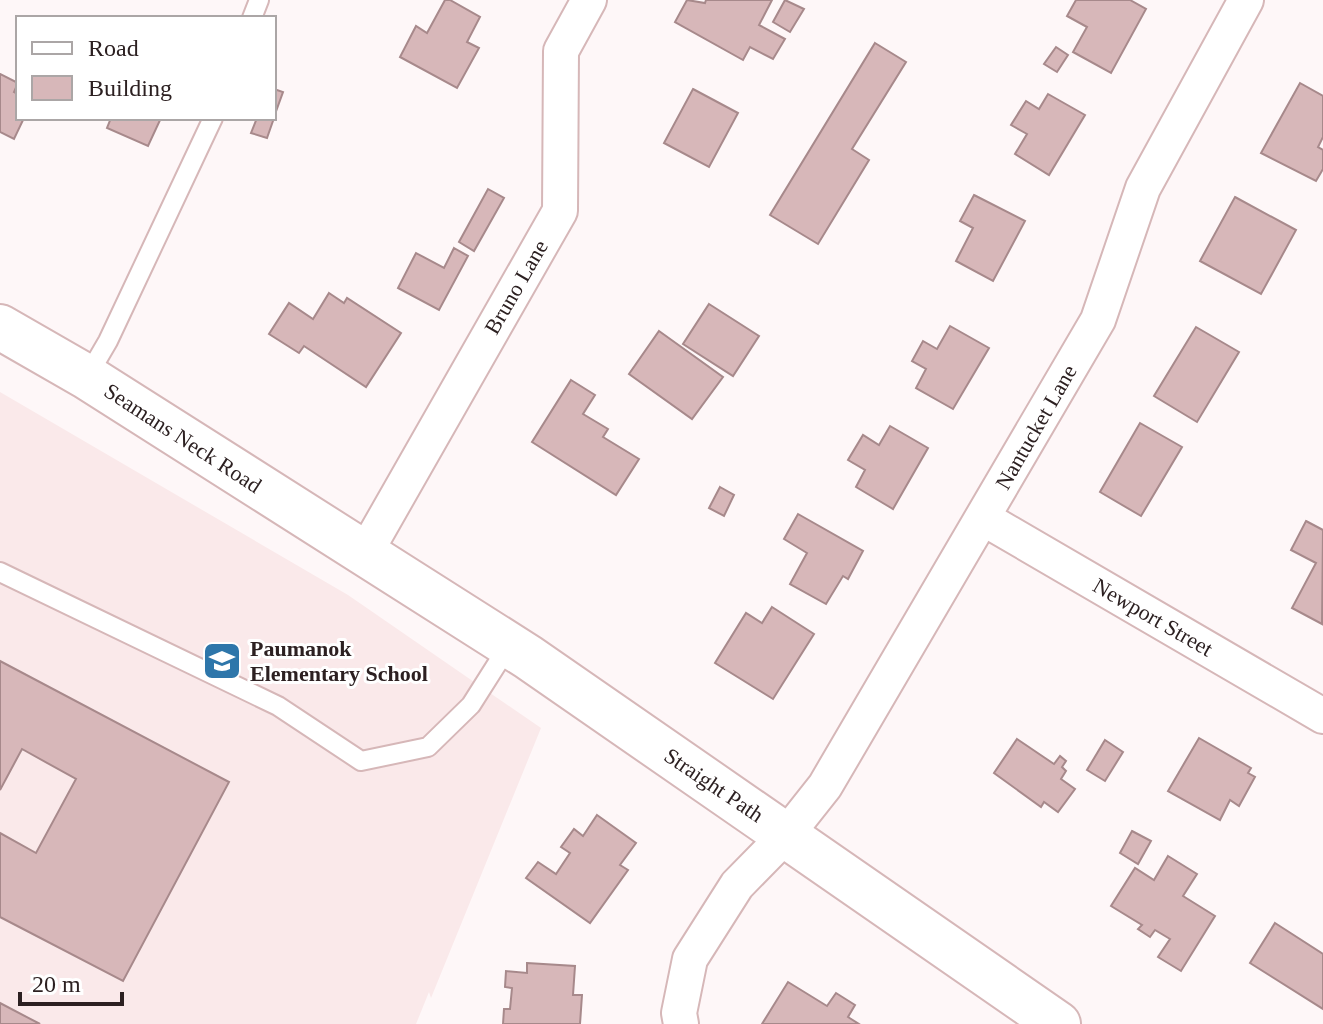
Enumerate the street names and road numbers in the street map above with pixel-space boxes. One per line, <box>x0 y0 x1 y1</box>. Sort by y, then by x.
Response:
street label: Bruno Lane <box>479 236 553 338</box>
street label: Nantucket Lane <box>990 360 1082 494</box>
street label: Seamans Neck Road <box>100 378 266 498</box>
street label: Newport Street <box>1089 573 1217 661</box>
street label: Straight Path <box>660 743 768 827</box>

